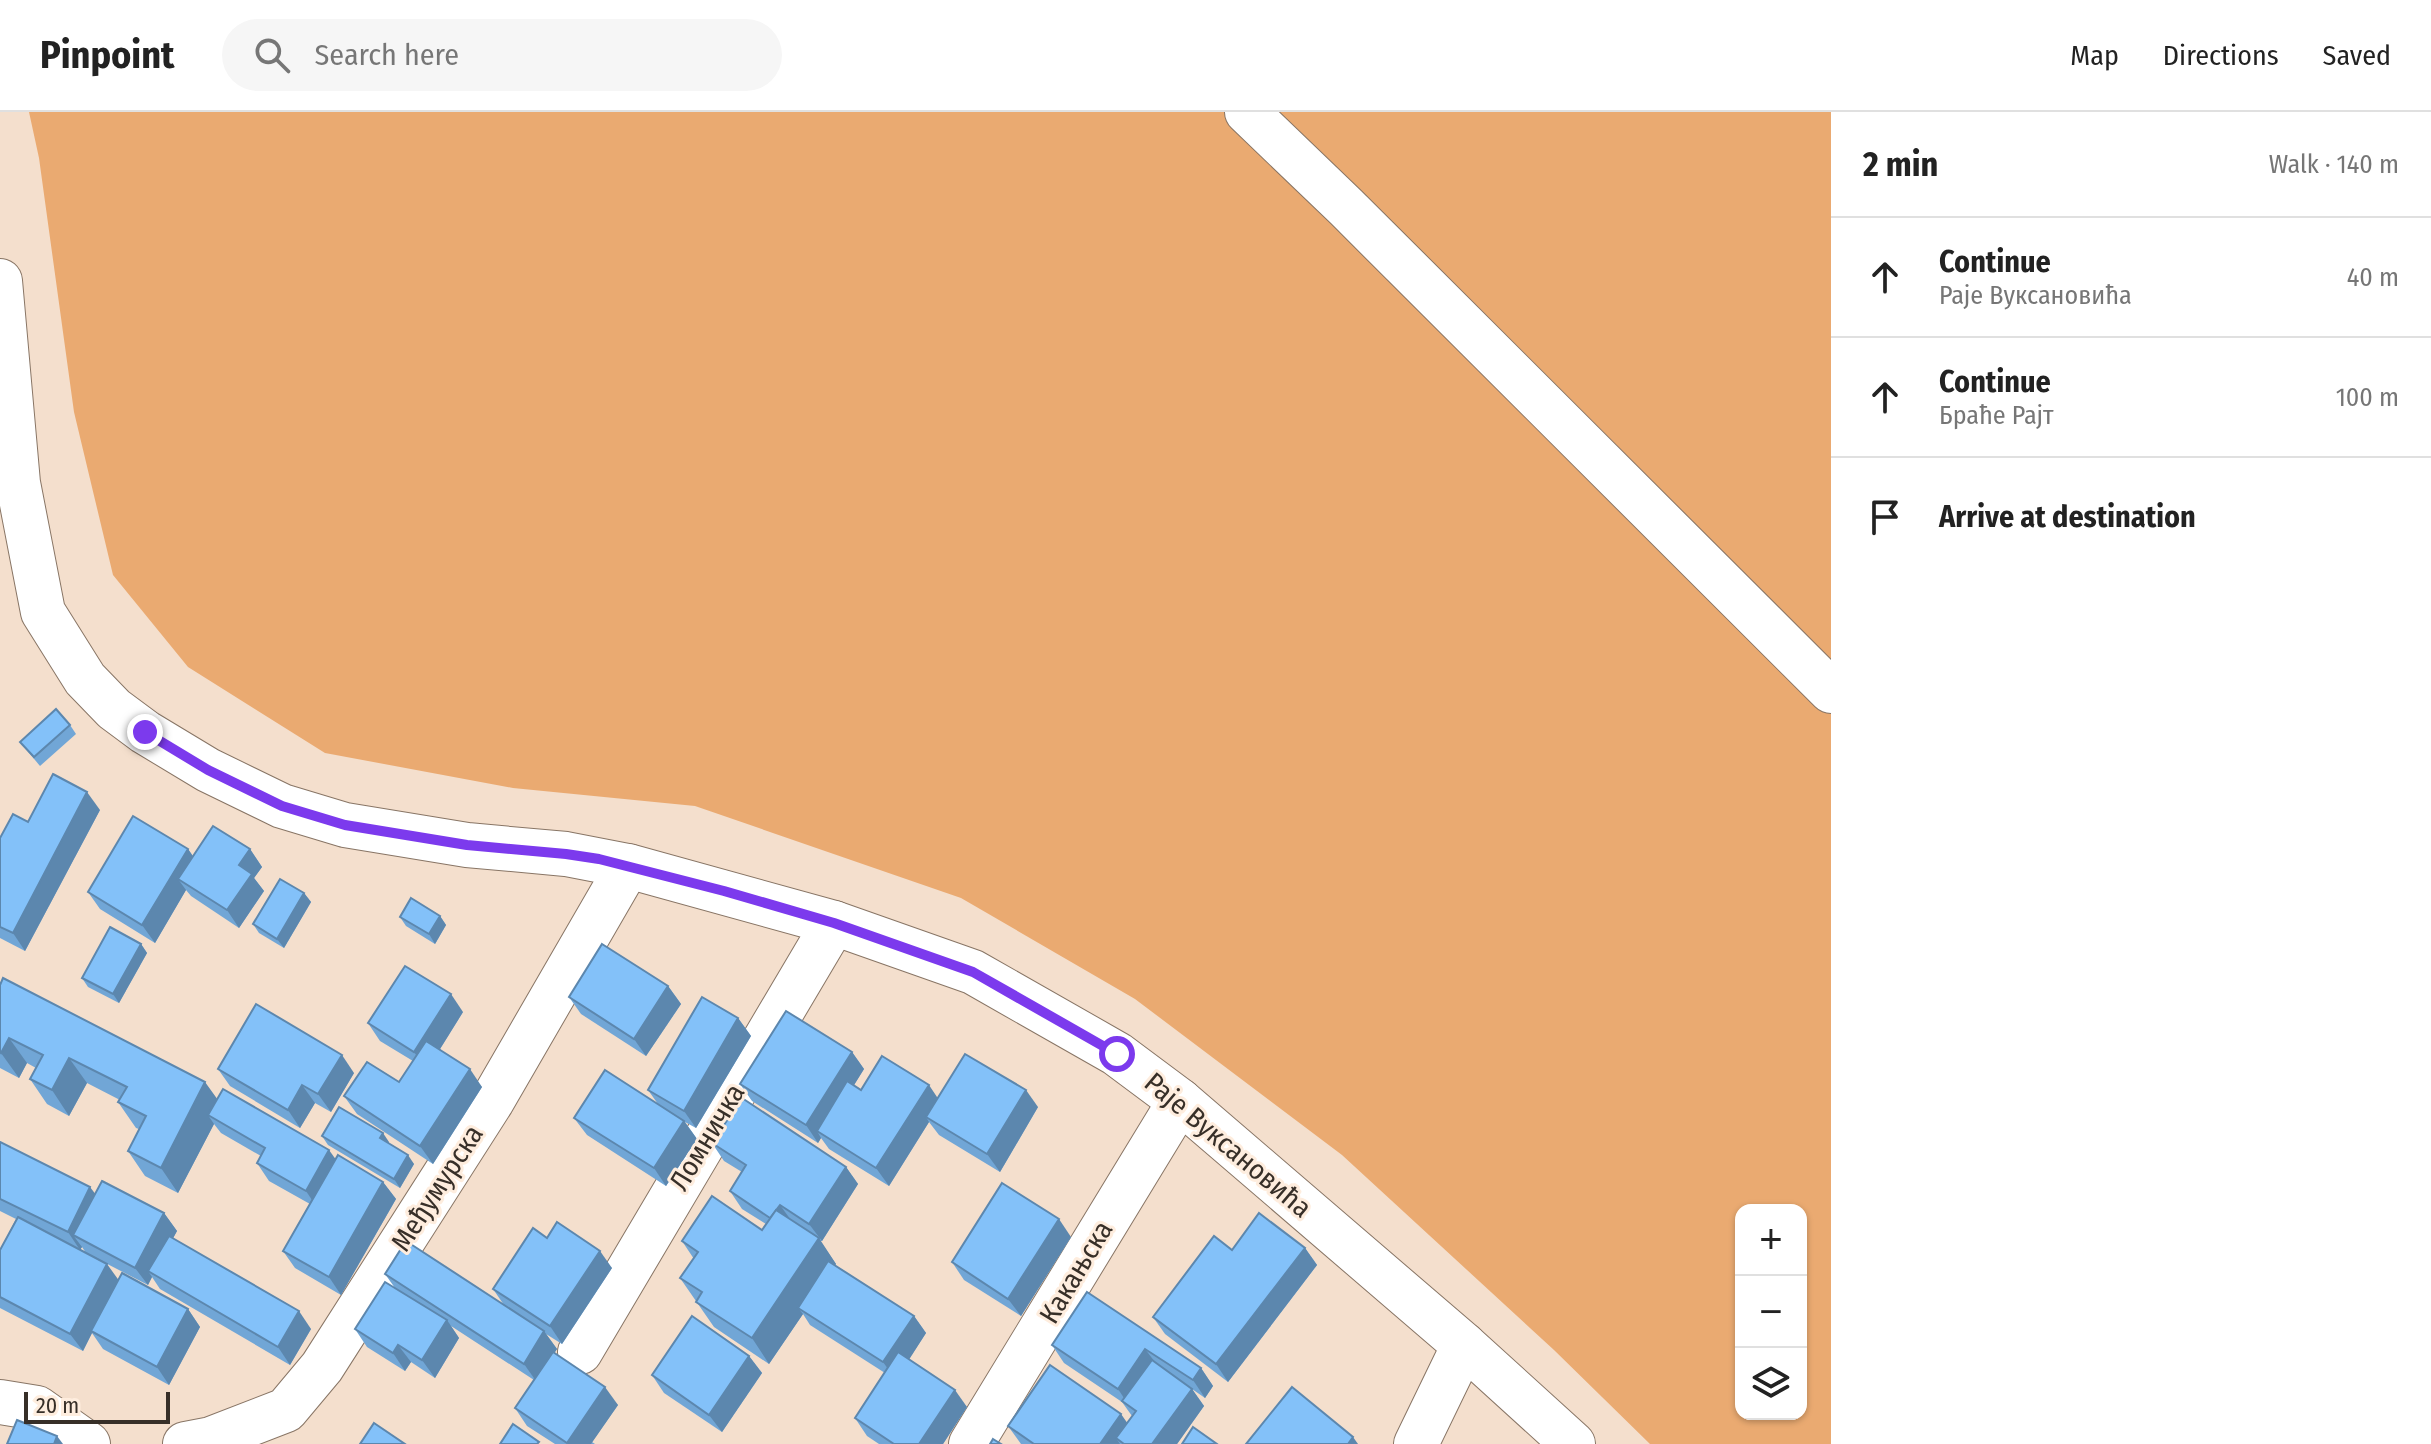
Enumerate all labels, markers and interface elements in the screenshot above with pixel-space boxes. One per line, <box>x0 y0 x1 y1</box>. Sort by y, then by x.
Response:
search box <box>222 19 782 91</box>
text: Pinpoint <box>40 32 174 78</box>
icon: search <box>250 33 294 77</box>
text: Search here <box>314 37 459 73</box>
text: Map <box>2070 39 2119 72</box>
text: Directions <box>2163 39 2279 72</box>
text: Saved <box>2323 39 2391 72</box>
text: 2 min <box>1863 144 1938 185</box>
text: Walk · 140 m <box>2269 149 2399 180</box>
text: Continue <box>1939 244 2051 280</box>
icon: ahead <box>1863 255 1907 299</box>
text: 40 m <box>2347 262 2399 293</box>
text: Раје Вуксановића <box>1939 280 2132 311</box>
text: Continue <box>1939 364 2051 400</box>
icon: ahead <box>1863 375 1907 419</box>
text: 100 m <box>2336 382 2399 413</box>
text: Браће Рајт <box>1939 400 2054 431</box>
icon: arrive <box>1863 495 1907 539</box>
text: Arrive at destination <box>1939 499 2196 535</box>
route end <box>127 714 163 750</box>
route start <box>1099 1036 1135 1072</box>
street label: Раје Вуксановића <box>1138 1066 1318 1224</box>
street label: Ломничка <box>662 1078 752 1196</box>
street label: Међумурска <box>384 1119 490 1257</box>
map controls <box>1735 1204 1807 1420</box>
button: + <box>1735 1204 1807 1276</box>
street label: Какањска <box>1033 1215 1119 1329</box>
button: − <box>1735 1276 1807 1348</box>
button: layers <box>1735 1348 1807 1420</box>
scale bar <box>24 1388 170 1424</box>
text: 20 m <box>36 1392 79 1419</box>

